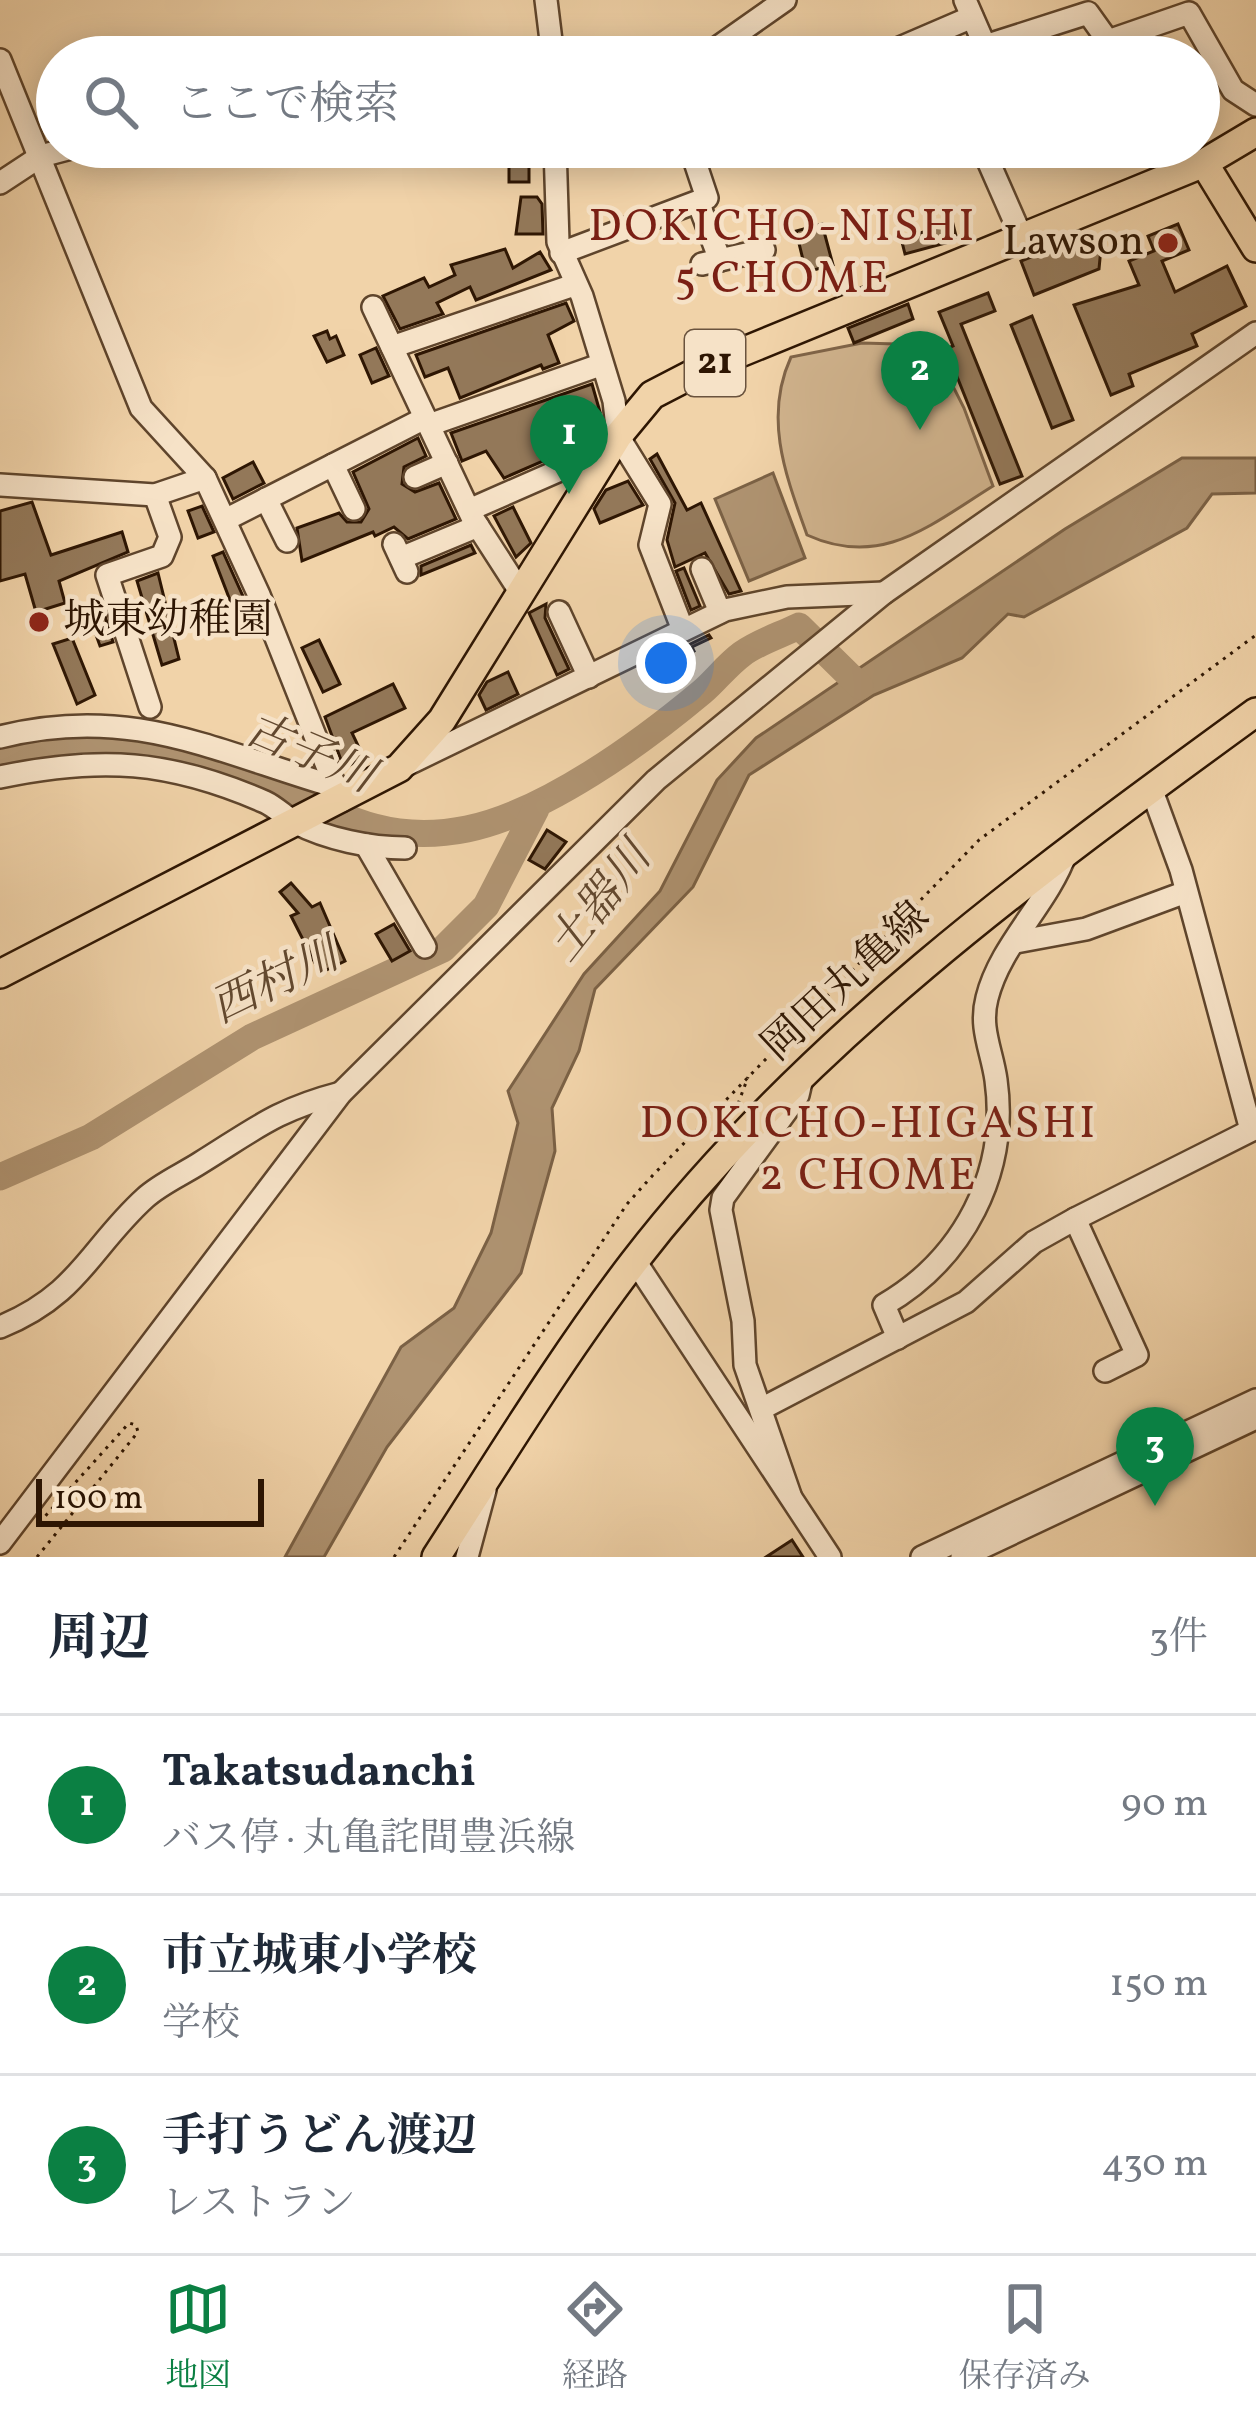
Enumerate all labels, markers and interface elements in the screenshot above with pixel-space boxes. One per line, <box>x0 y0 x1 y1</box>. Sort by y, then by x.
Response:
search box <box>36 36 1220 168</box>
icon: search <box>78 69 144 135</box>
text: ここで検索 <box>174 75 399 138</box>
district label: DOKICHO-NISHI 5 CHOME <box>589 197 977 312</box>
place label: Lawson <box>1003 214 1144 273</box>
marker: Lawson <box>1155 230 1181 256</box>
road number: 21 <box>685 330 745 396</box>
pin: 2 <box>881 331 959 430</box>
pin: 1 <box>530 395 608 494</box>
place label: 城東幼稚園 <box>63 593 273 652</box>
marker: 城東幼稚園 <box>26 609 52 635</box>
your location <box>636 633 696 693</box>
water label: 古子川 <box>235 700 388 812</box>
water label: 土器川 <box>535 826 670 976</box>
street label: 岡田丸亀線 <box>750 890 944 1076</box>
water label: 西村川 <box>202 923 355 1041</box>
district label: DOKICHO-HIGASHI 2 CHOME <box>640 1094 1098 1209</box>
pin: 3 <box>1116 1407 1194 1506</box>
scale bar <box>36 1473 264 1526</box>
text: 100 m <box>54 1477 143 1523</box>
text: 周辺 <box>48 1605 150 1676</box>
text: 3件 <box>1149 1612 1208 1666</box>
text: Takatsudanchi <box>162 1742 476 1805</box>
text: 1 <box>79 1778 95 1832</box>
text: 90 m <box>1121 1778 1208 1832</box>
text: バス停 · 丸亀詫間豊浜線 <box>162 1813 575 1867</box>
text: 市立城東小学校 <box>162 1927 477 1990</box>
text: 2 <box>77 1958 97 2012</box>
text: 150 m <box>1109 1958 1208 2012</box>
text: 学校 <box>162 1998 240 2052</box>
text: 手打うどん渡辺 <box>162 2107 477 2170</box>
text: 3 <box>77 2138 97 2192</box>
text: 430 m <box>1101 2138 1208 2192</box>
text: レストラン <box>162 2178 356 2232</box>
tab: 地図 <box>165 2276 231 2401</box>
tab: 経路 <box>562 2276 628 2401</box>
tab: 保存済み <box>959 2276 1091 2401</box>

